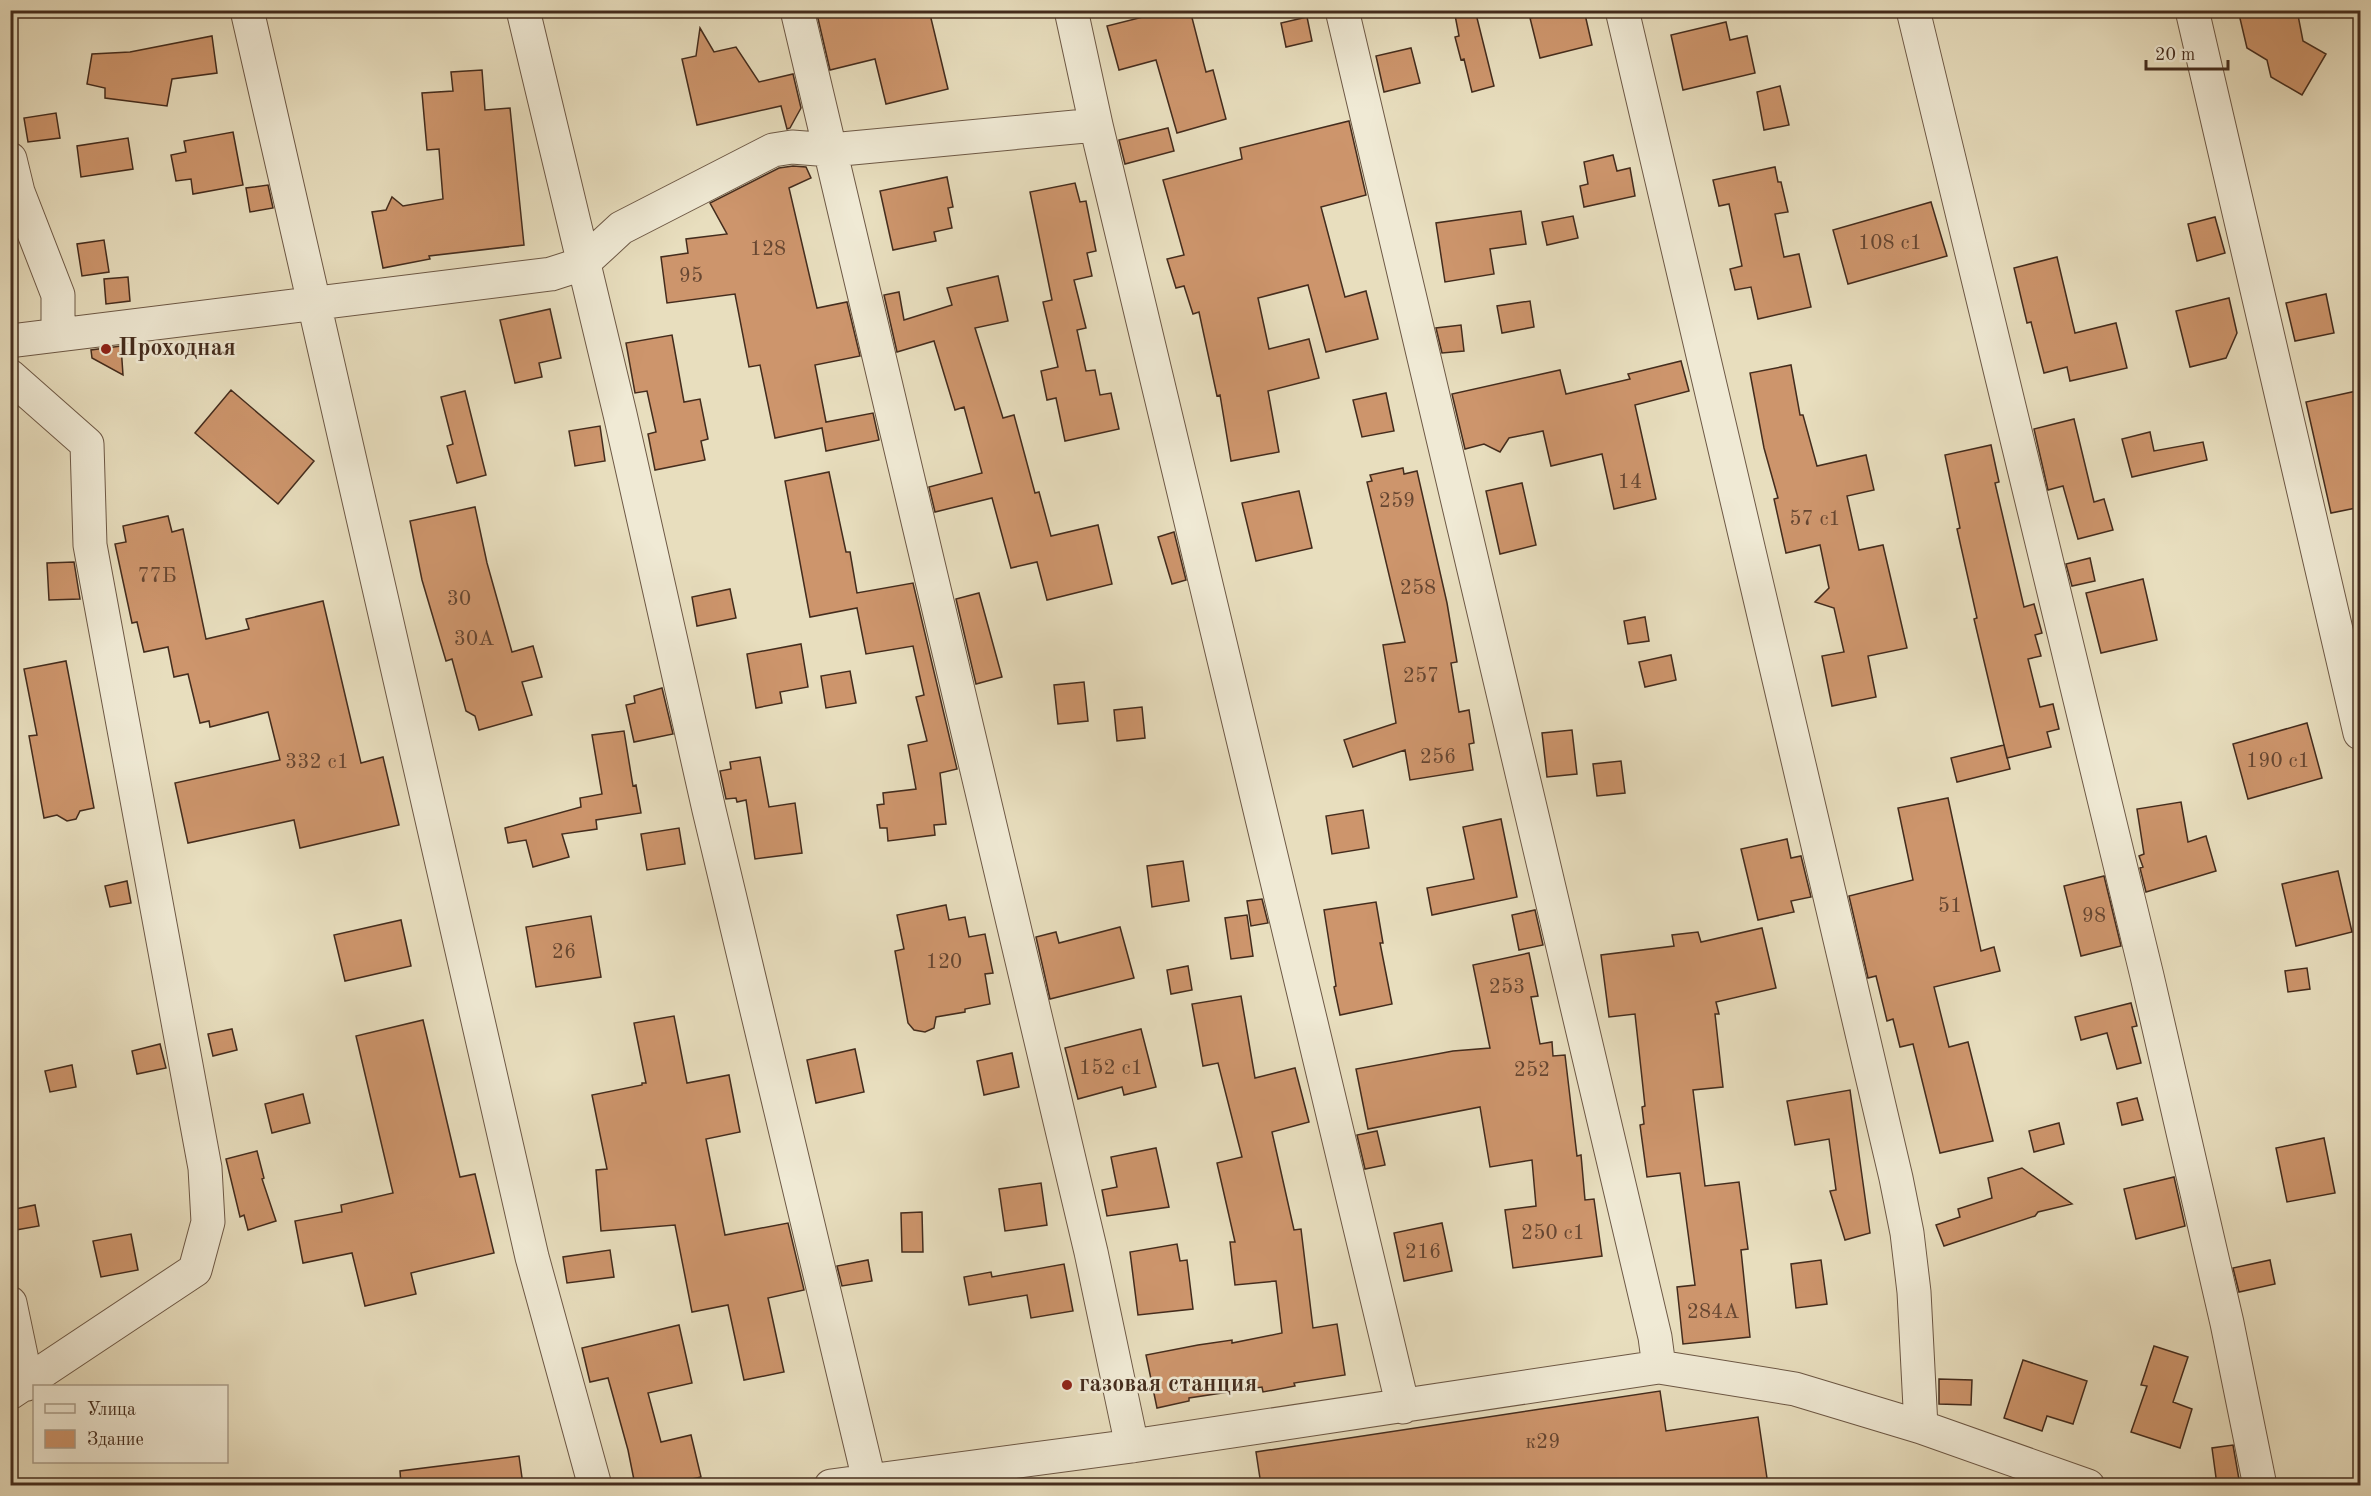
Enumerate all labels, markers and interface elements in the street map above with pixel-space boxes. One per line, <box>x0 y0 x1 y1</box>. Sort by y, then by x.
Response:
scale bar <box>2146 33 2228 71</box>
text: 20 m <box>2155 46 2195 64</box>
house number: 108 с1 <box>1858 233 1922 254</box>
house number: 128 <box>750 239 786 260</box>
house number: 95 <box>679 266 703 287</box>
place label: Проходная <box>118 337 236 361</box>
marker: Проходная <box>99 342 113 356</box>
house number: 14 <box>1618 472 1642 493</box>
house number: 259 <box>1379 491 1415 512</box>
house number: 57 с1 <box>1789 509 1841 530</box>
house number: 77Б <box>137 566 177 587</box>
house number: 258 <box>1400 578 1436 599</box>
house number: 30 <box>447 589 471 610</box>
house number: 30А <box>454 629 494 650</box>
house number: 257 <box>1403 666 1439 687</box>
house number: 256 <box>1420 747 1456 768</box>
house number: 190 с1 <box>2246 751 2310 772</box>
house number: 332 с1 <box>285 752 349 773</box>
house number: 51 <box>1938 896 1962 917</box>
house number: 98 <box>2082 906 2106 927</box>
house number: 26 <box>552 942 576 963</box>
house number: 120 <box>926 952 962 973</box>
house number: 253 <box>1489 977 1525 998</box>
house number: 152 с1 <box>1079 1058 1143 1079</box>
house number: 252 <box>1514 1060 1550 1081</box>
house number: 250 с1 <box>1521 1223 1585 1244</box>
house number: 216 <box>1405 1242 1441 1263</box>
house number: 284А <box>1687 1302 1739 1323</box>
place label: газовая станция <box>1079 1373 1257 1397</box>
marker: газовая станция <box>1060 1378 1074 1392</box>
legend <box>33 1385 228 1463</box>
text: Улица <box>87 1401 136 1419</box>
text: Здание <box>87 1431 144 1449</box>
house number: к29 <box>1526 1432 1560 1453</box>

